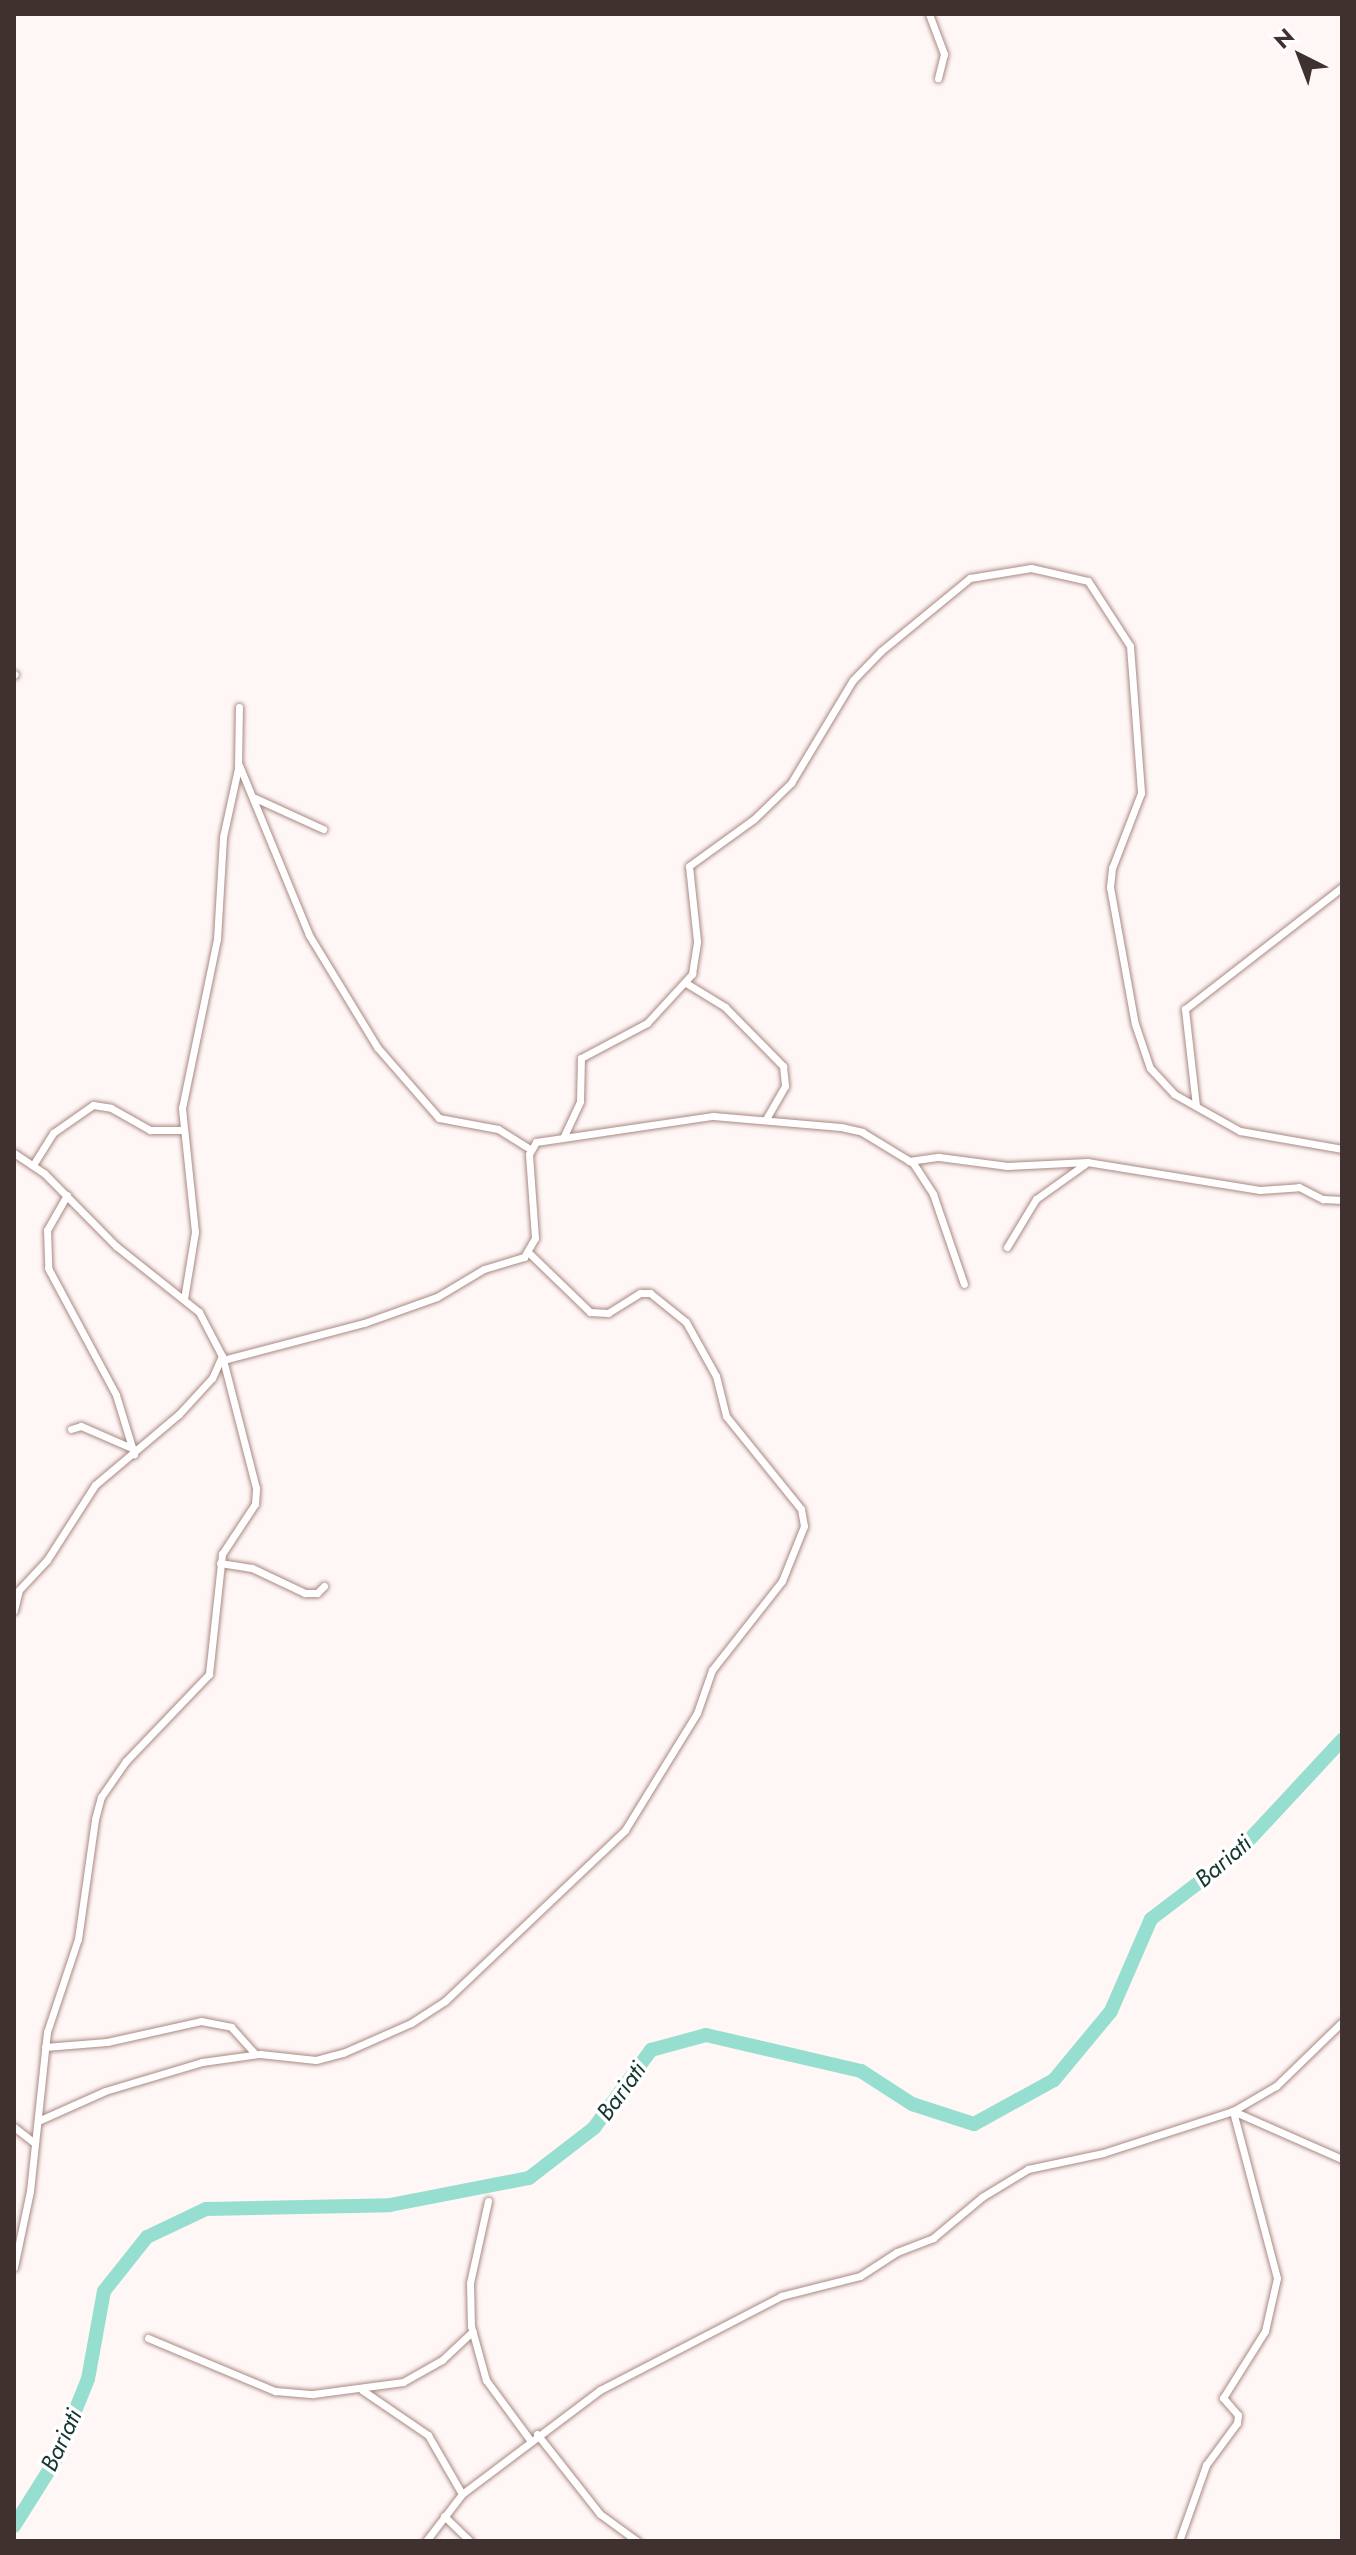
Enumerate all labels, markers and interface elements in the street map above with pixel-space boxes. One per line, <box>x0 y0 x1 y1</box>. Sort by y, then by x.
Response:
north arrow <box>1260 16 1340 96</box>
text: N <box>1267 20 1301 56</box>
water label: Bariati <box>1189 1829 1257 1893</box>
water label: Bariati <box>590 2056 652 2126</box>
water label: Bariati <box>34 2404 88 2476</box>

